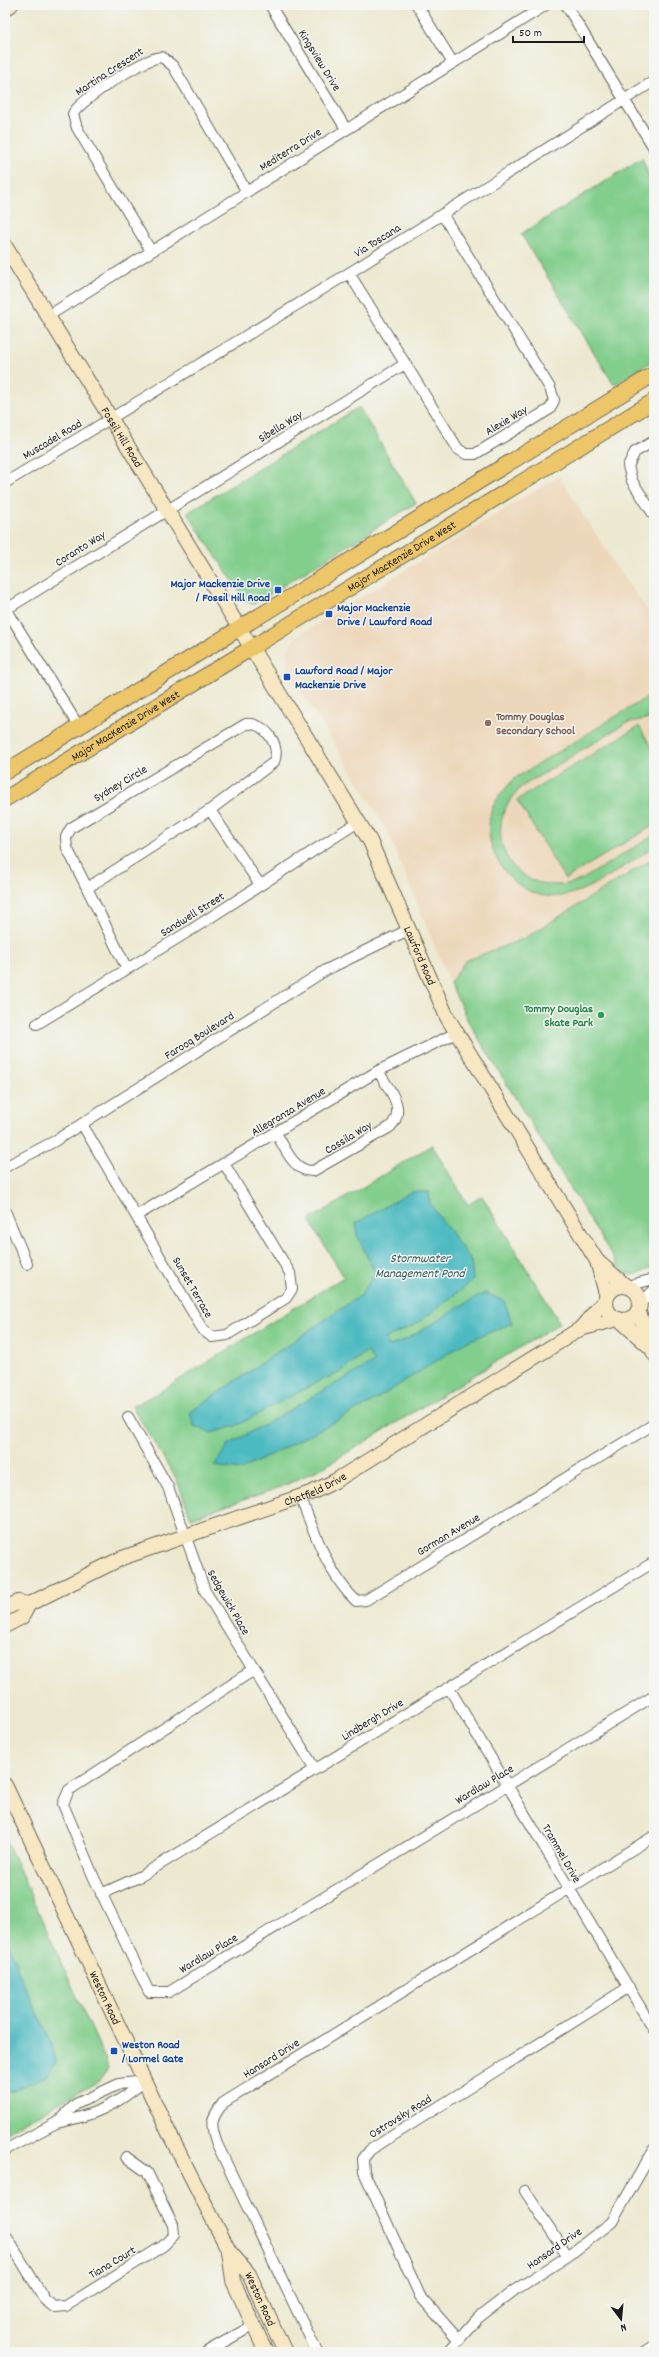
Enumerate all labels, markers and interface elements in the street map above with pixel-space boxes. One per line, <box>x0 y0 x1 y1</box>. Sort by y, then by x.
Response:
scale bar <box>513 18 584 44</box>
text: 50 m <box>519 25 542 42</box>
street label: Kingsview Drive <box>293 27 344 95</box>
street label: Martina Crescent <box>72 43 148 101</box>
street label: Mediterra Drive <box>257 124 325 176</box>
street label: Via Toscana <box>351 220 405 262</box>
street label: Alexie Way <box>482 401 532 441</box>
street label: Fossil Hill Road <box>96 404 146 471</box>
street label: Sibella Way <box>255 406 307 448</box>
street label: Muscadel Road <box>20 416 86 465</box>
street label: Major MacKenzie Drive West <box>345 517 460 597</box>
street label: Coranto Way <box>52 526 110 572</box>
place label: Major Mackenzie Drive / Fossil Hill Road <box>171 576 271 607</box>
marker: Major Mackenzie Drive / Fossil Hill Road <box>273 585 283 595</box>
place label: Major Mackenzie Drive / Lawford Road <box>337 600 433 631</box>
marker: Major Mackenzie Drive / Lawford Road <box>324 609 334 619</box>
place label: Lawford Road / Major Mackenzie Drive <box>295 663 393 694</box>
marker: Lawford Road / Major Mackenzie Drive <box>282 672 292 682</box>
street label: Major MacKenzie Drive West <box>68 686 184 766</box>
place label: Tommy Douglas Secondary School <box>496 709 575 740</box>
marker: Tommy Douglas Secondary School <box>483 718 493 728</box>
street label: Sydney Circle <box>91 762 151 807</box>
street label: Sandwell Street <box>157 888 229 942</box>
street label: Lawford Road <box>398 924 439 988</box>
place label: Tommy Douglas Skate Park <box>524 1001 593 1032</box>
street label: Farooq Boulevard <box>162 1008 238 1064</box>
marker: Tommy Douglas Skate Park <box>596 1010 606 1020</box>
street label: Allegranza Avenue <box>248 1083 329 1141</box>
street label: Cassila Way <box>322 1117 377 1159</box>
water label: Stormwater Management Pond <box>375 1250 467 1284</box>
street label: Sunset Terrace <box>167 1254 216 1322</box>
street label: Chatfield Drive <box>282 1469 350 1511</box>
street label: Gorman Avenue <box>414 1510 484 1561</box>
street label: Sedgewick Place <box>202 1567 253 1639</box>
street label: Lindbergh Drive <box>338 1695 407 1746</box>
street label: Wardlaw Place <box>452 1761 517 1809</box>
street label: Trammel Drive <box>537 1821 584 1886</box>
street label: Wardlaw Place <box>176 1930 241 1978</box>
street label: Weston Road <box>84 1968 124 2028</box>
street label: Hansard Drive <box>240 2035 303 2083</box>
place label: Weston Road / Lormel Gate <box>121 2037 184 2068</box>
marker: Weston Road / Lormel Gate <box>109 2046 119 2056</box>
street label: Ostrovsky Road <box>366 2091 435 2143</box>
street label: Hansard Drive <box>524 2224 586 2275</box>
street label: Tiana Court <box>86 2242 140 2284</box>
street label: Weston Road <box>239 2270 279 2329</box>
north arrow <box>601 2299 641 2339</box>
text: N <box>618 2318 628 2335</box>

